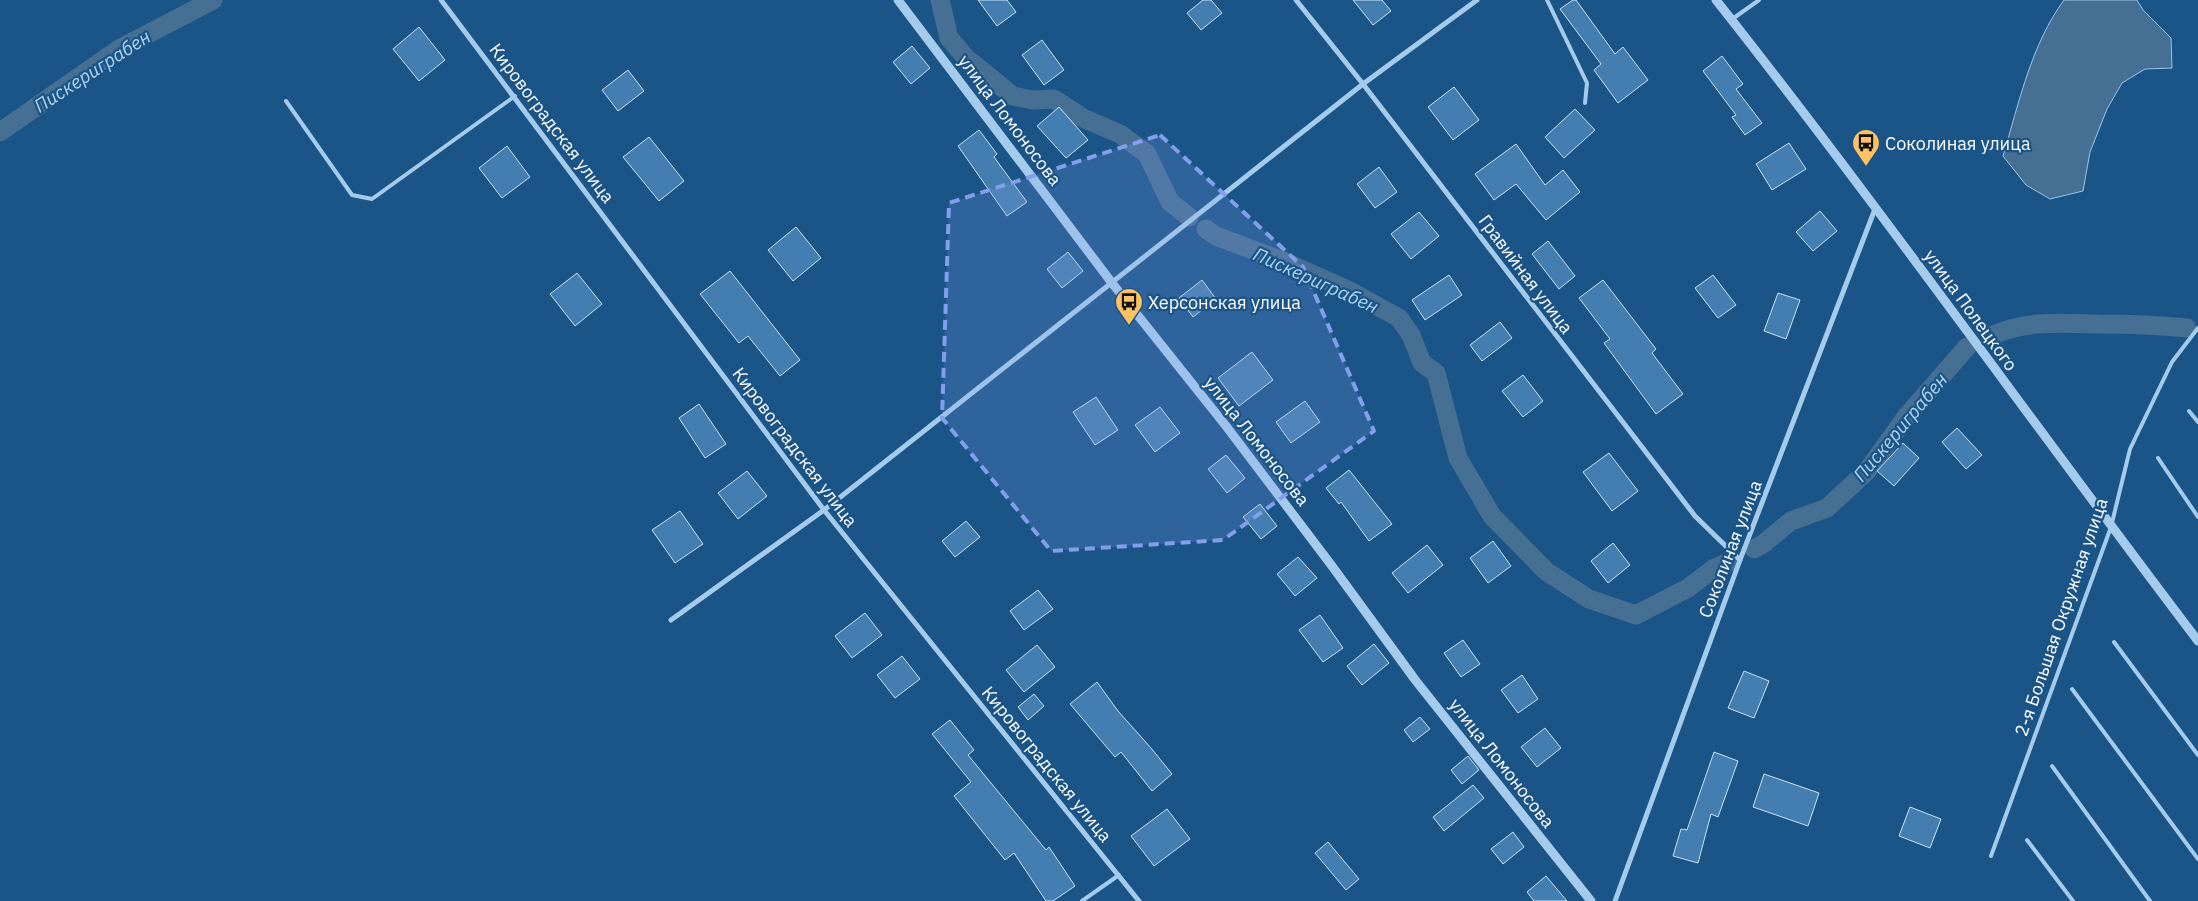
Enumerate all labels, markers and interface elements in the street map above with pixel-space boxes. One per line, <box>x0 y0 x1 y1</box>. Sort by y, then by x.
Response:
water label: Пискериграбен <box>29 24 155 118</box>
street label: Кировоградская улица <box>484 39 620 208</box>
street label: улица Ломоносова <box>953 50 1067 190</box>
bus stop icon: Соколиная улица <box>1851 128 1881 167</box>
place label: Соколиная улица <box>1885 132 2031 155</box>
street label: Гравийная улица <box>1474 210 1578 338</box>
water label: Пискериграбен <box>1250 242 1382 318</box>
street label: улица Полецкого <box>1919 245 2023 375</box>
bus stop icon: Херсонская улица <box>1114 287 1144 326</box>
place label: Херсонская улица <box>1148 291 1301 314</box>
street label: Кировоградская улица <box>727 363 863 532</box>
water label: Пискериграбен <box>1848 368 1952 486</box>
street label: улица Ломоносова <box>1199 372 1315 511</box>
street label: Соколиная улица <box>1693 477 1767 621</box>
street label: 2-я Большая Окружная улица <box>2009 494 2113 739</box>
street label: Кировоградская улица <box>977 681 1117 847</box>
street label: улица Ломоносова <box>1444 694 1560 833</box>

